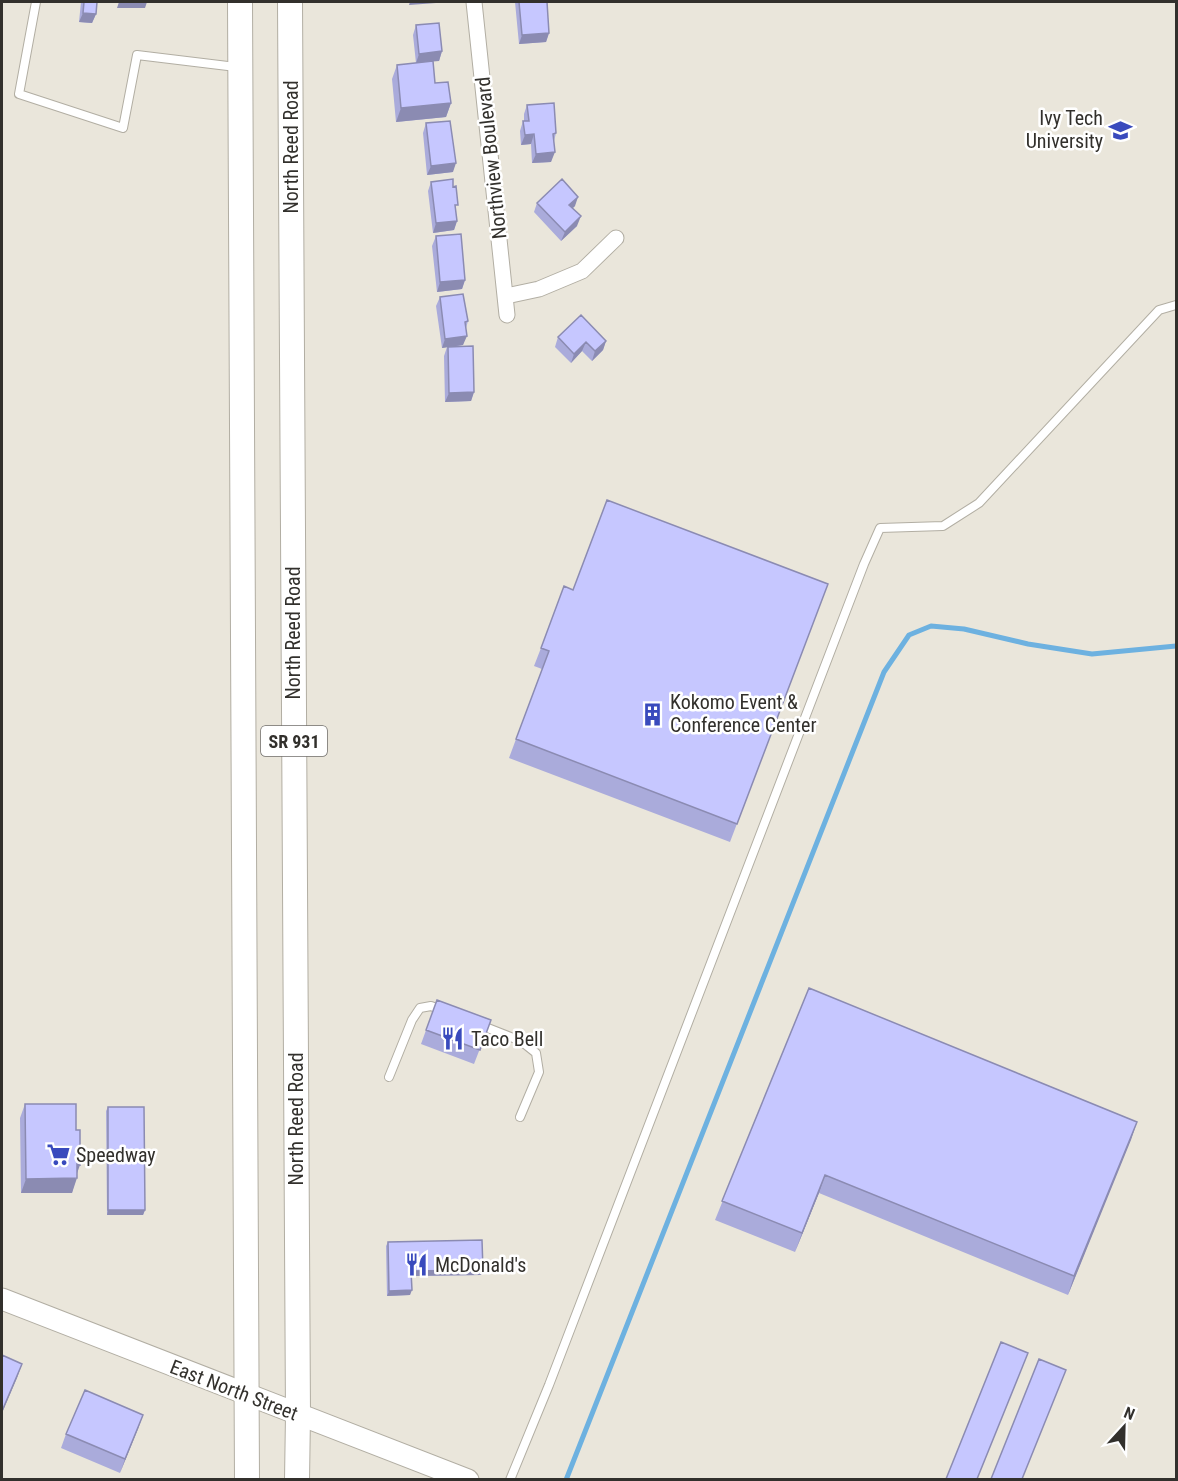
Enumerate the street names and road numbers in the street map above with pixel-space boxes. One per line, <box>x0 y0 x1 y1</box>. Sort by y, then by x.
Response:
street label: Northview Boulevard <box>471 76 511 240</box>
street label: North Reed Road <box>279 80 303 214</box>
street label: North Reed Road <box>281 566 305 700</box>
road number: SR 931 <box>261 726 327 756</box>
street label: North Reed Road <box>284 1052 308 1186</box>
street label: East North Street <box>167 1355 301 1425</box>

